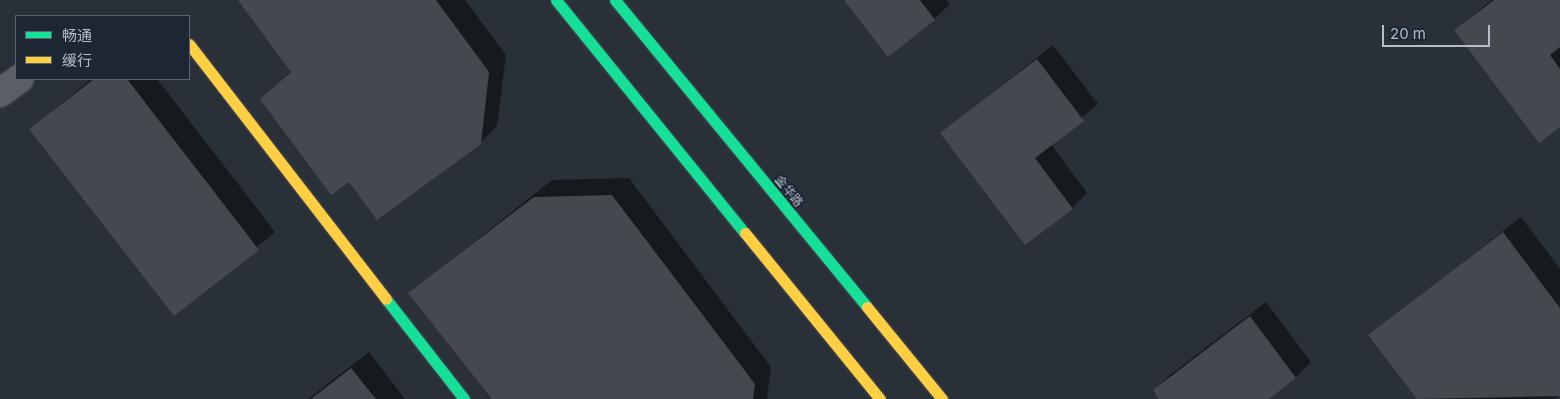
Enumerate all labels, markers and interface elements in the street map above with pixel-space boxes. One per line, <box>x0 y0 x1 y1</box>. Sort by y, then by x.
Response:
legend <box>15 15 190 80</box>
scale bar <box>1385 15 1492 47</box>
text: 20 m <box>1390 24 1426 43</box>
text: 畅通 <box>62 26 92 45</box>
text: 缓行 <box>62 51 92 70</box>
street label: 金华路 <box>772 172 806 210</box>

